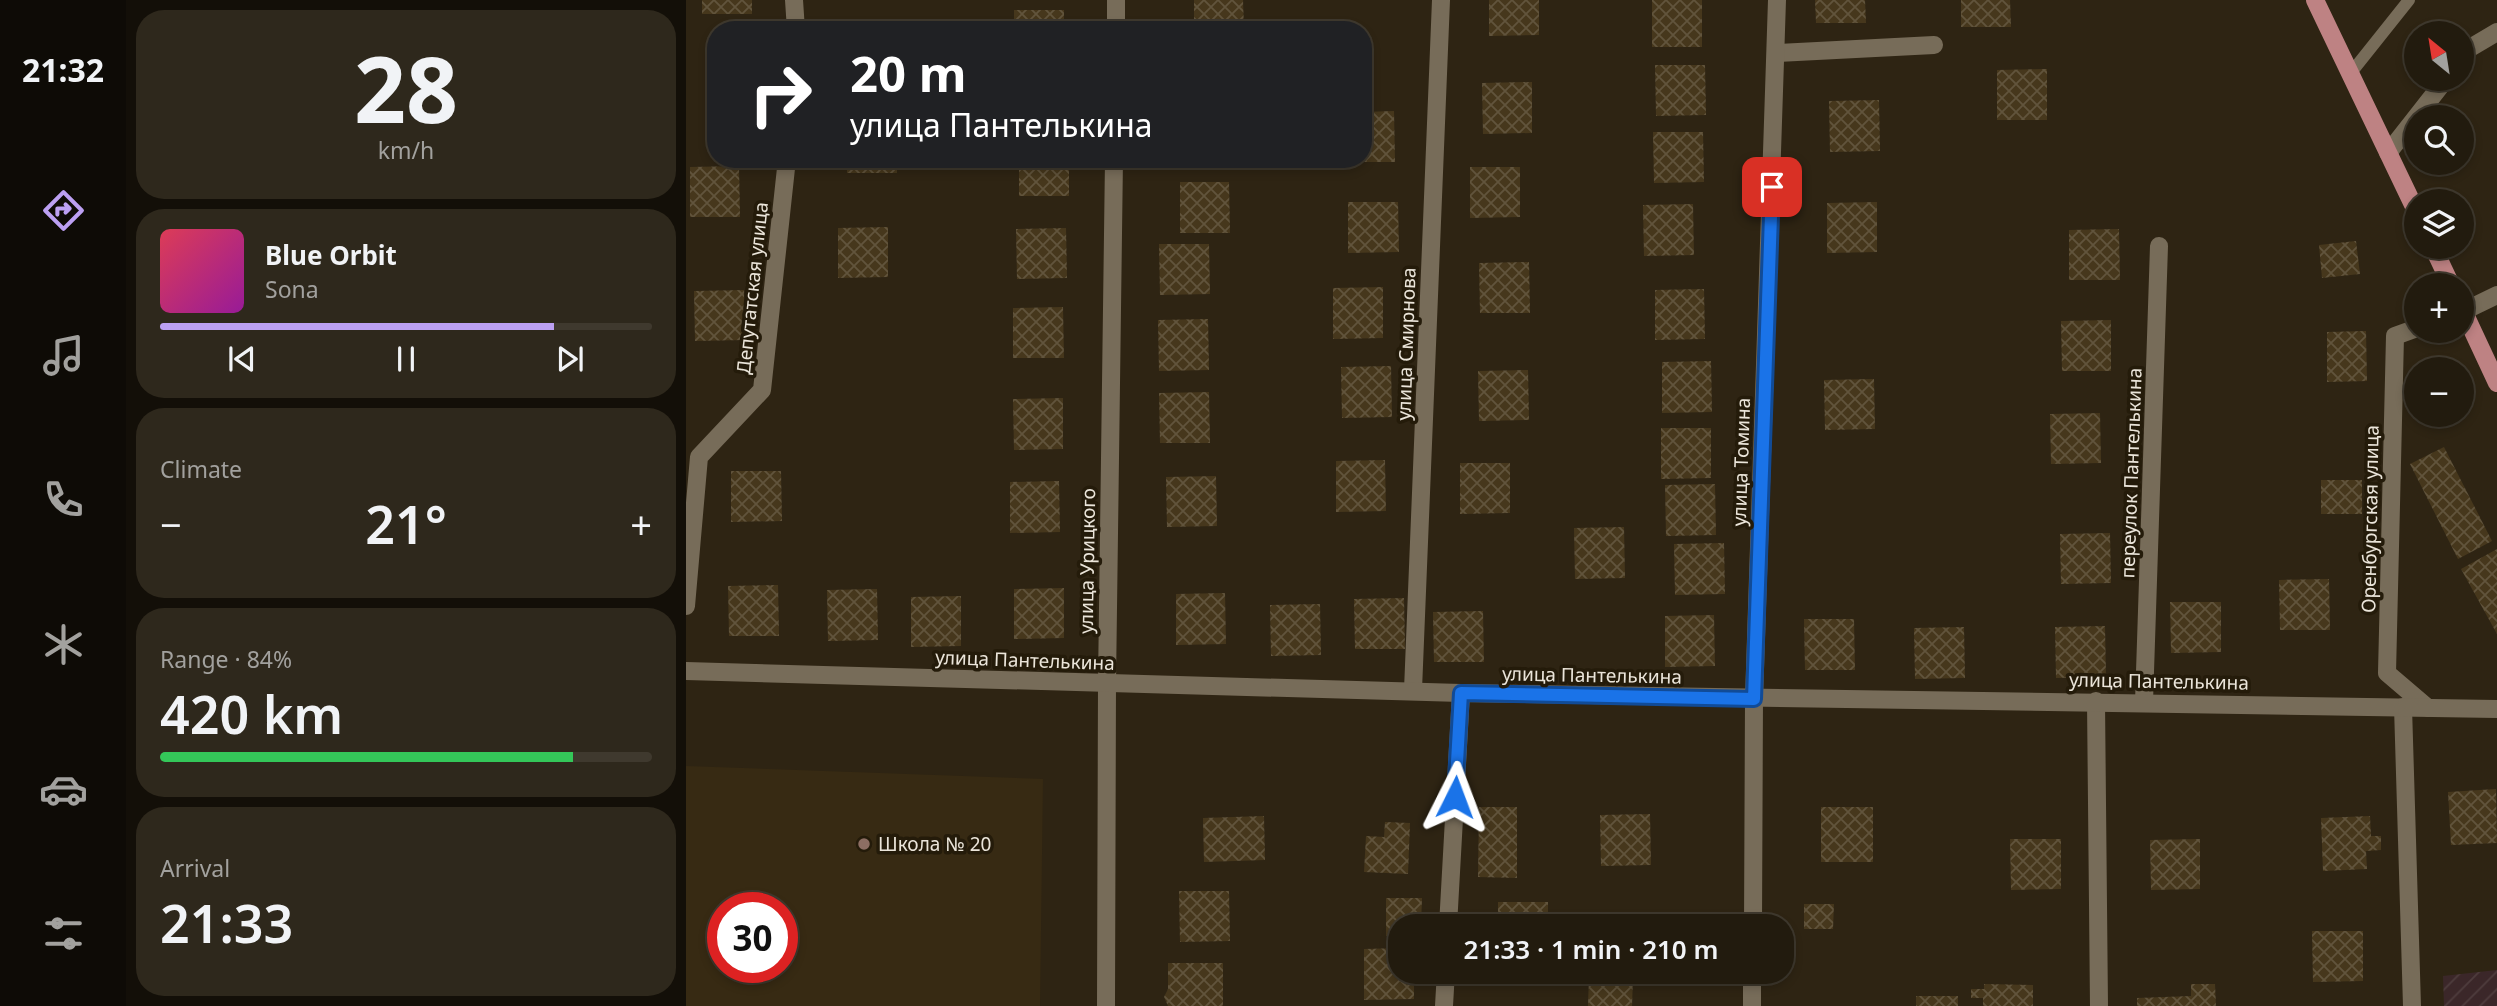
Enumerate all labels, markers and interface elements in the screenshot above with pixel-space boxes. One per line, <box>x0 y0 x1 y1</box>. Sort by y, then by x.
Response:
north arrow <box>2404 21 2474 91</box>
map controls <box>2404 21 2474 427</box>
text: 28 <box>354 26 458 150</box>
text: 20 m <box>850 40 967 106</box>
text: 21:32 <box>22 48 104 91</box>
icon: right <box>735 49 826 140</box>
text: улица Пантелькина <box>850 103 1153 146</box>
button: search <box>2404 105 2474 175</box>
text: km/h <box>378 134 434 166</box>
pin <box>1742 157 1802 217</box>
icon: arrive <box>1753 168 1791 206</box>
icon: directions <box>39 186 88 235</box>
button: layers <box>2404 189 2474 259</box>
street label: Депутатская улица <box>730 201 774 375</box>
text: Blue Orbit <box>265 237 397 273</box>
street label: улица Смирнова <box>1390 267 1422 421</box>
text: Sona <box>265 273 319 305</box>
button: + <box>2404 273 2474 343</box>
icon: music <box>39 331 88 380</box>
icon: previous <box>223 340 261 378</box>
icon: pause <box>387 340 425 378</box>
icon: next <box>551 340 589 378</box>
button: − <box>2404 357 2474 427</box>
street label: переулок Пантелькина <box>2114 367 2148 579</box>
street label: улица Томина <box>1726 397 1756 527</box>
street label: Оренбургская улица <box>2355 425 2385 613</box>
text: Climate <box>160 453 242 485</box>
icon: phone <box>39 475 88 524</box>
text: 21° <box>365 488 447 559</box>
street label: улица Урицкого <box>1073 488 1101 634</box>
text: − <box>160 498 182 550</box>
text: + <box>630 498 652 550</box>
icon: climate <box>39 620 88 669</box>
text: Range · 84% <box>160 643 292 675</box>
street label: улица Пантелькина <box>935 644 1115 676</box>
street label: улица Пантелькина <box>1502 660 1682 690</box>
street label: улица Пантелькина <box>2069 666 2249 696</box>
text: 420 km <box>160 678 343 749</box>
position arrow <box>1418 760 1492 834</box>
icon: car <box>39 765 88 814</box>
place label: Школа № 20 <box>878 831 991 857</box>
marker: Школа № 20 <box>856 836 872 852</box>
text: Arrival <box>160 852 230 884</box>
text: 21:33 <box>160 887 293 958</box>
speed limit sign: 30 <box>707 892 798 983</box>
icon: filters <box>39 909 88 958</box>
text: 21:33 · 1 min · 210 m <box>1464 931 1718 967</box>

